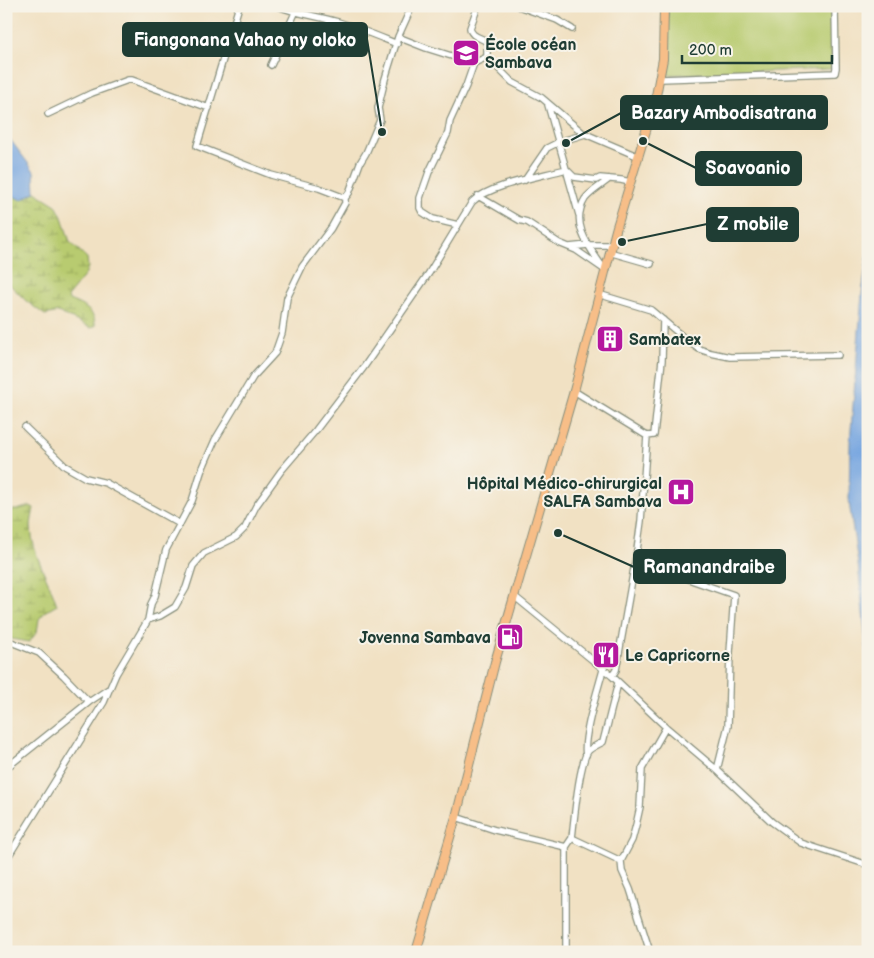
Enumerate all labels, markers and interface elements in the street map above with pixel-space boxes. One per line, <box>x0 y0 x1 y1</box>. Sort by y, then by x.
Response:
callout: Fiangonana Vahao ny oloko <box>123 23 367 56</box>
text: Fiangonana Vahao ny oloko <box>134 30 356 51</box>
scale bar <box>682 32 832 64</box>
place label: École océan Sambava <box>485 33 576 73</box>
school or university icon: École océan Sambava <box>451 38 481 68</box>
text: 200 m <box>689 41 732 60</box>
callout: Bazary Ambodisatrana <box>621 96 827 129</box>
text: Bazary Ambodisatrana <box>631 103 817 124</box>
callout: Soavoanio <box>696 152 801 185</box>
text: Soavoanio <box>705 158 791 179</box>
callout: Z mobile <box>707 208 798 241</box>
text: Z mobile <box>717 214 789 235</box>
building icon: Sambatex <box>595 324 625 354</box>
place label: Sambatex <box>629 331 701 350</box>
place label: Hôpital Médico-chirurgical SALFA Sambava <box>467 475 662 512</box>
hospital icon: Hôpital Médico-chirurgical SALFA Sambava <box>666 477 696 507</box>
callout: Ramanandraibe <box>634 550 785 583</box>
text: Ramanandraibe <box>643 557 775 578</box>
fuel station icon: Jovenna Sambava <box>495 622 525 652</box>
place label: Jovenna Sambava <box>359 629 491 648</box>
restaurant icon: Le Capricorne <box>591 640 621 670</box>
place label: Le Capricorne <box>625 647 730 666</box>

